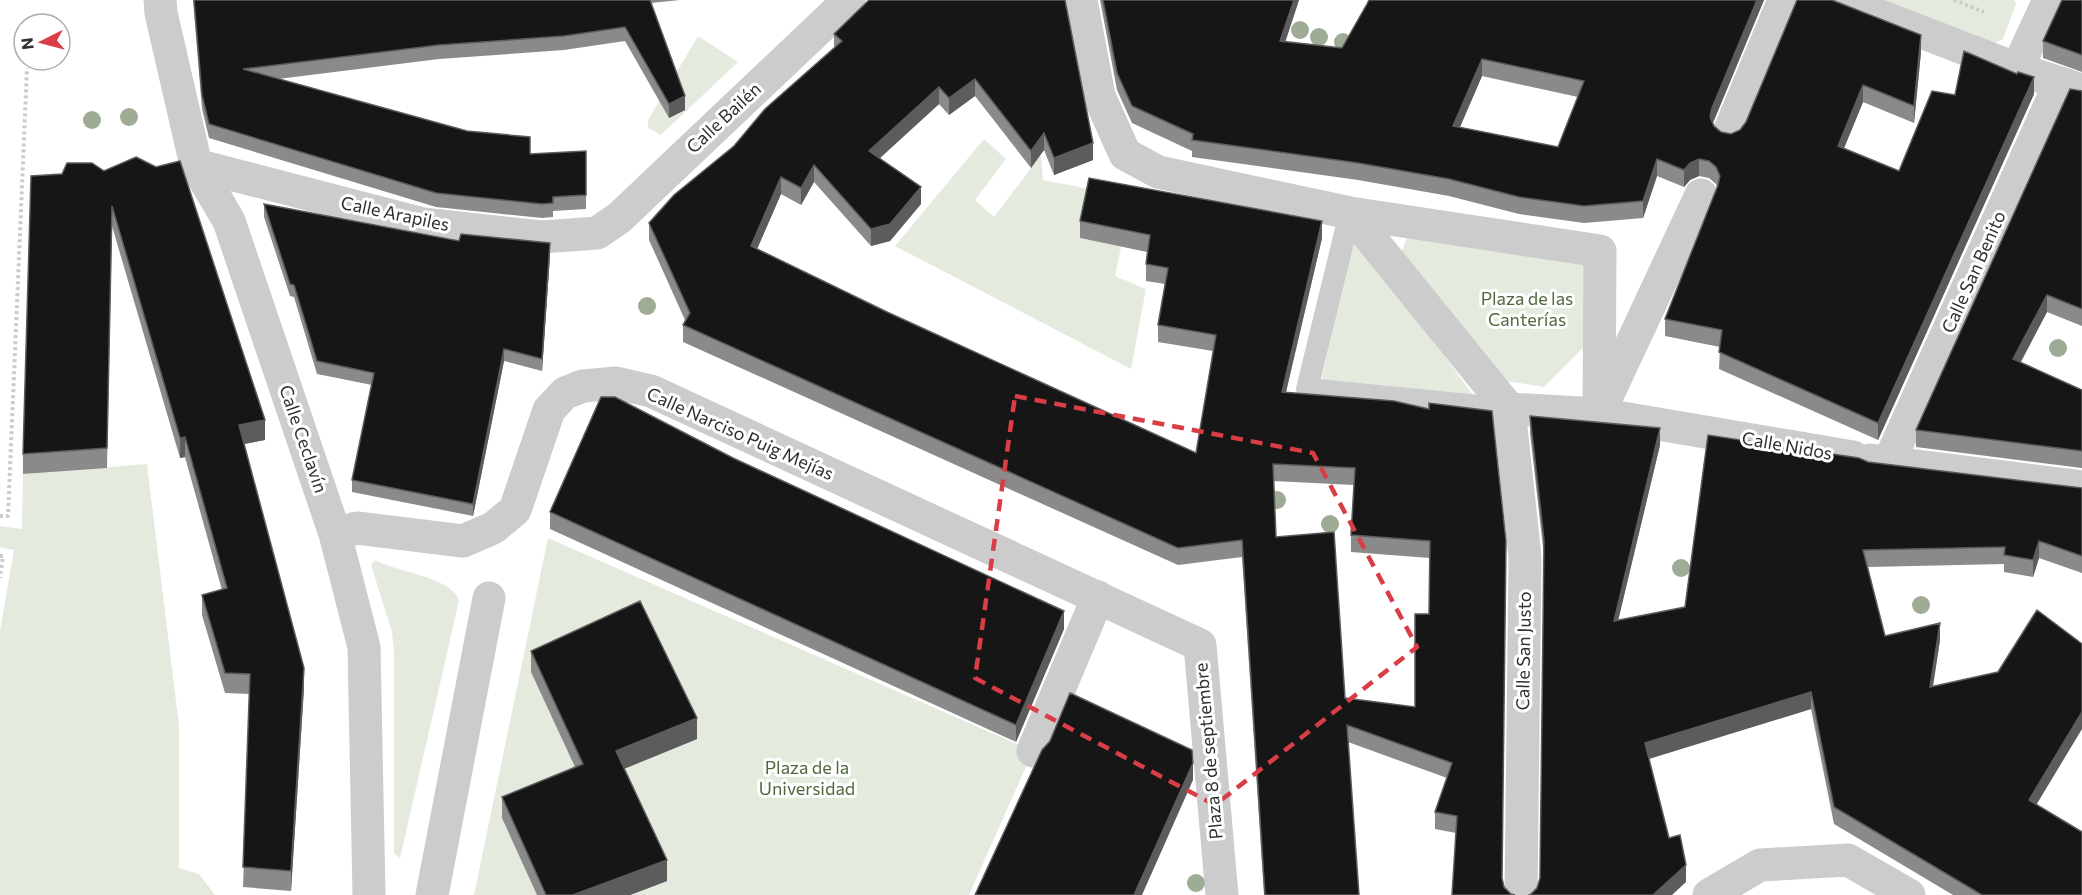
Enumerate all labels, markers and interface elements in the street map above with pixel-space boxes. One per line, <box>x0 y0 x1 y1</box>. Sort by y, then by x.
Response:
north arrow <box>12 12 72 72</box>
text: N <box>17 37 37 51</box>
street label: Calle Bailén <box>681 77 765 157</box>
street label: Calle Arapiles <box>339 191 451 235</box>
street label: Calle San Benito <box>1936 207 2010 336</box>
park label: Plaza de las Canterías <box>1481 287 1573 330</box>
street label: Calle Ceclavín <box>275 382 333 495</box>
street label: Calle Narciso Puig Mejías <box>644 382 837 484</box>
street label: Calle Nidos <box>1740 426 1834 464</box>
street label: Calle San Justo <box>1511 591 1535 711</box>
street label: Plaza 8 de septiembre <box>1189 662 1227 840</box>
park label: Plaza de la Universidad <box>759 756 855 799</box>

